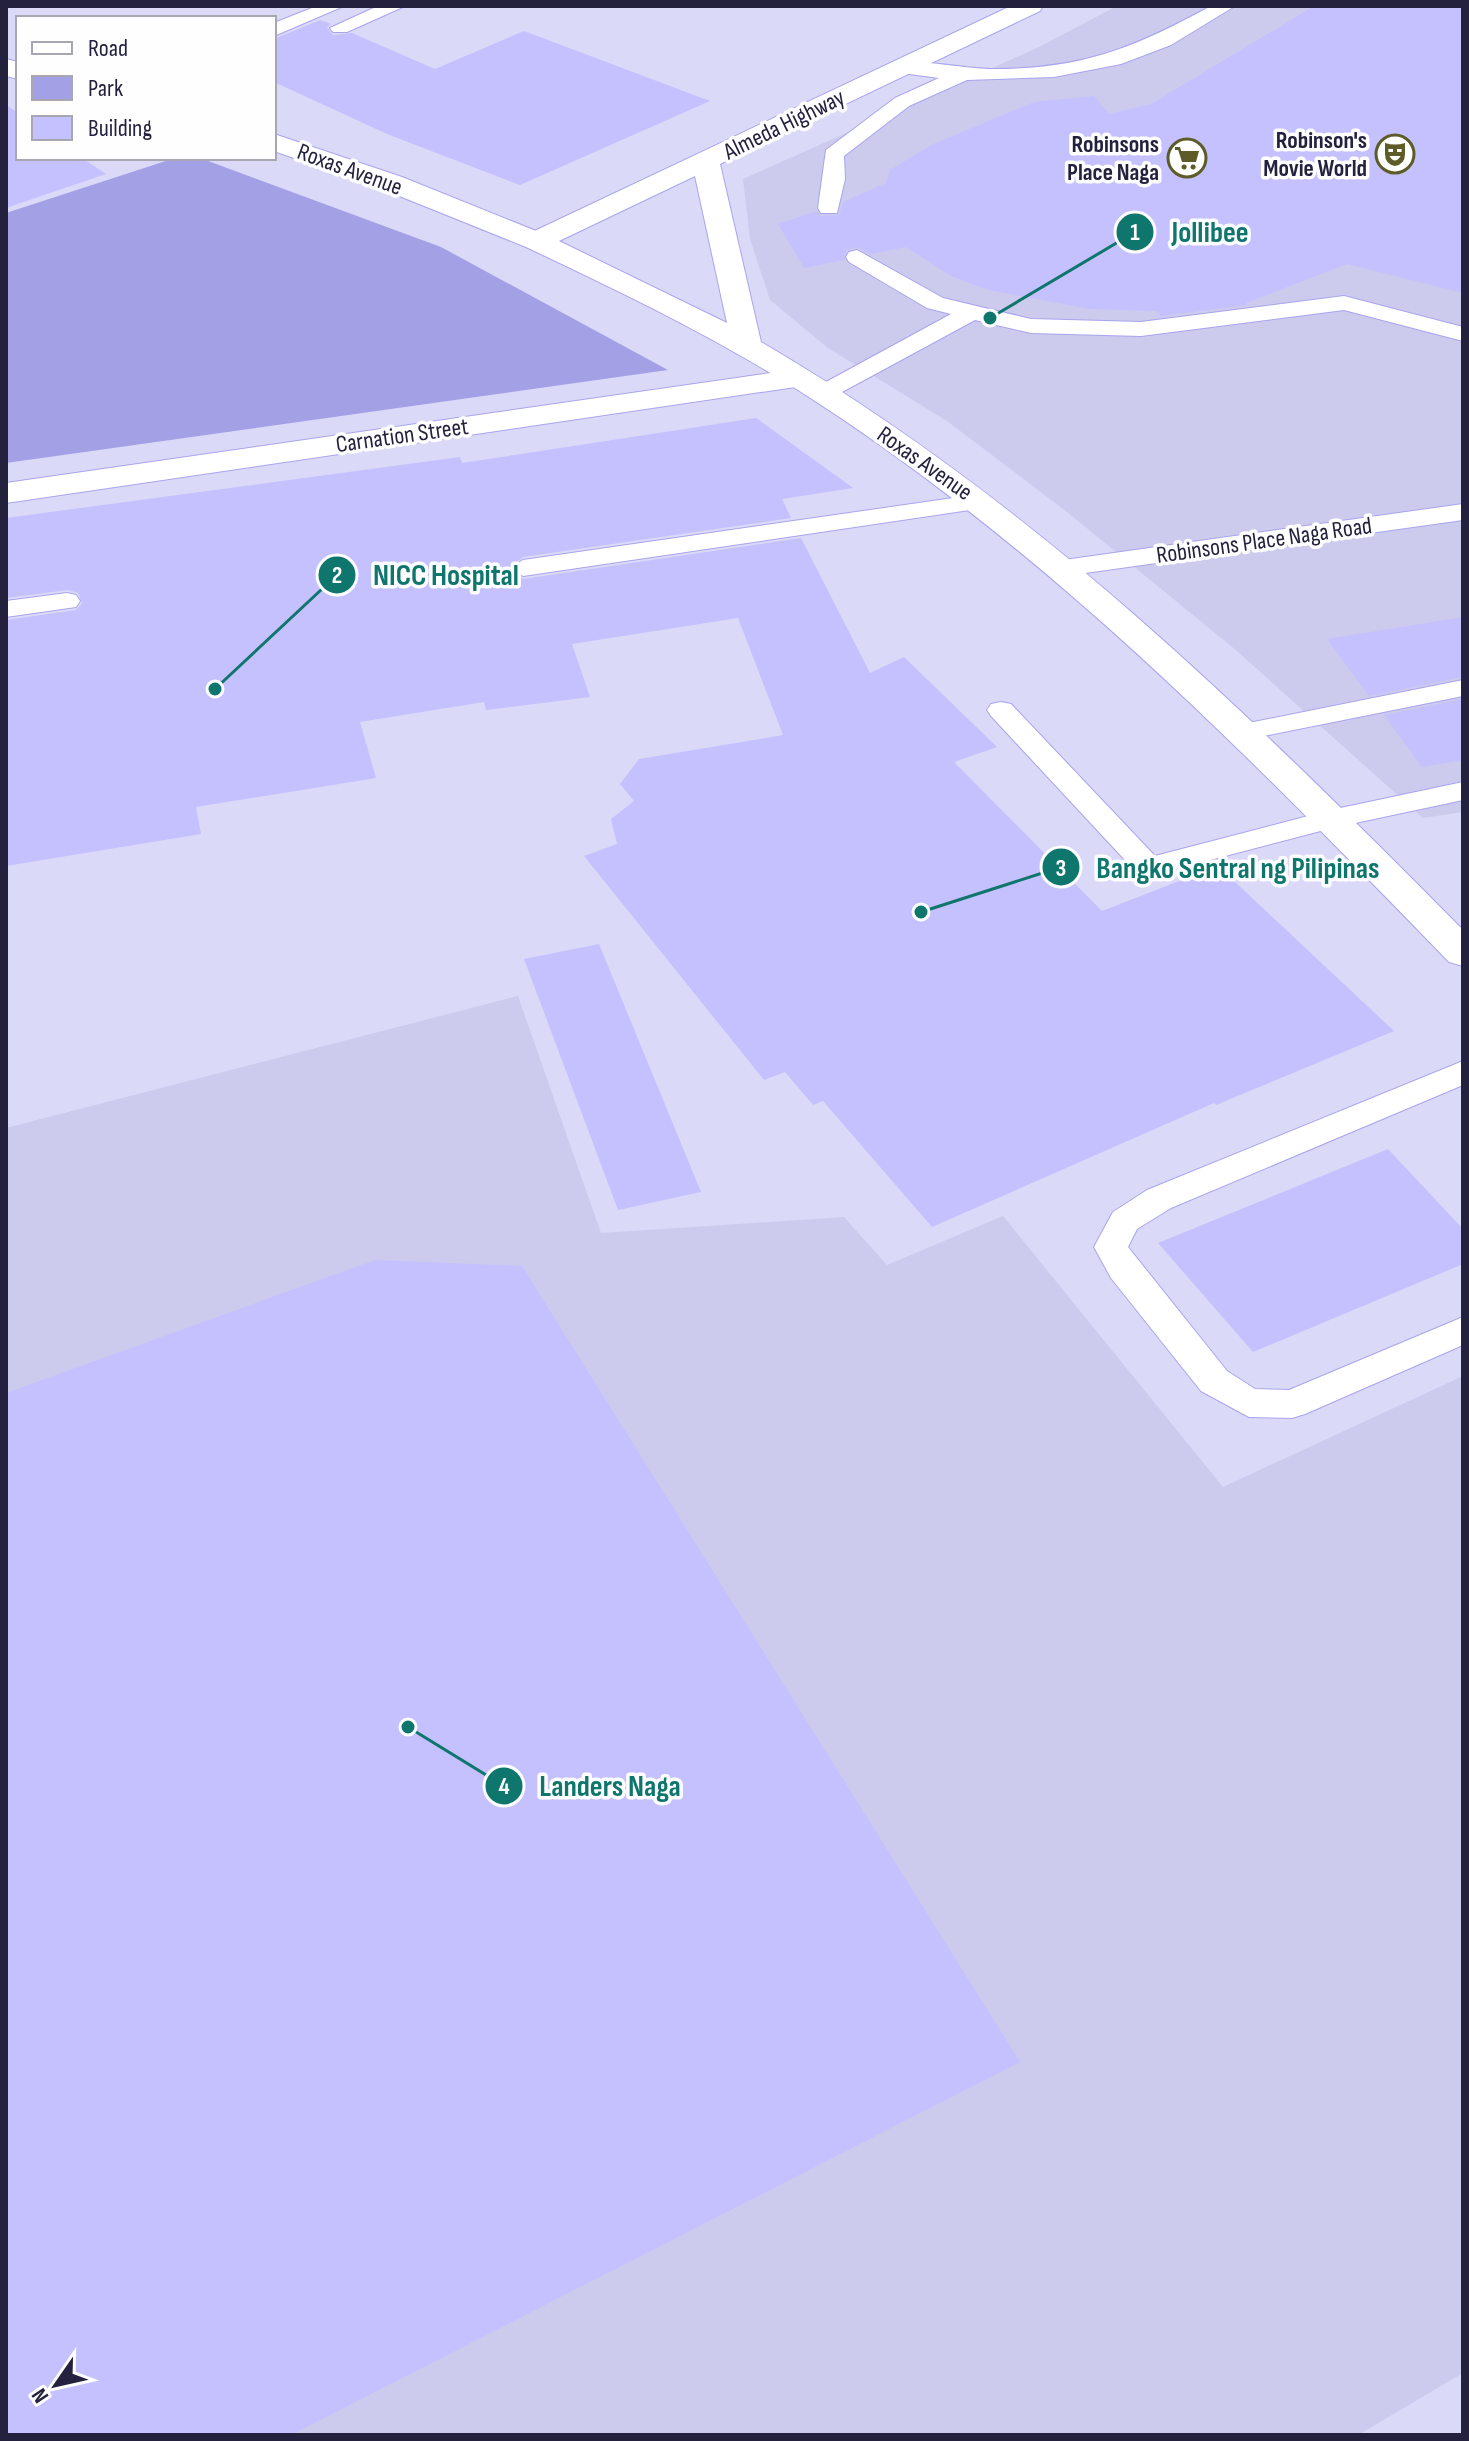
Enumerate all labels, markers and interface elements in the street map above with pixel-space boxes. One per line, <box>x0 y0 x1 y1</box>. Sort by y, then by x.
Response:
legend <box>16 16 276 160</box>
text: Road <box>88 34 128 63</box>
text: Park <box>88 74 123 103</box>
street label: Almeda Highway <box>718 83 850 167</box>
text: Building <box>88 114 152 143</box>
place label: Robinson's Movie World <box>1263 126 1367 183</box>
place label: Robinsons Place Naga <box>1067 130 1159 187</box>
theatre icon: Robinson's Movie World <box>1374 133 1416 175</box>
street label: Roxas Avenue <box>293 137 406 202</box>
supermarket icon: Robinsons Place Naga <box>1166 137 1208 179</box>
callout: Jollibee <box>1115 205 1264 259</box>
text: Jollibee <box>1170 215 1249 251</box>
text: 1 <box>1130 218 1140 247</box>
street label: Carnation Street <box>334 412 470 459</box>
street label: Roxas Avenue <box>871 420 978 507</box>
street label: Robinsons Place Naga Road <box>1154 511 1374 570</box>
callout: NICC Hospital <box>317 548 535 602</box>
text: NICC Hospital <box>373 558 519 594</box>
text: 2 <box>332 561 342 590</box>
callout: Bangko Sentral ng Pilipinas <box>1041 840 1396 894</box>
text: Bangko Sentral ng Pilipinas <box>1096 851 1380 887</box>
text: 3 <box>1056 854 1066 883</box>
callout: Landers Naga <box>484 1759 697 1813</box>
text: Landers Naga <box>539 1769 681 1805</box>
text: 4 <box>498 1772 510 1801</box>
north arrow <box>16 2345 96 2425</box>
text: N <box>26 2383 55 2408</box>

